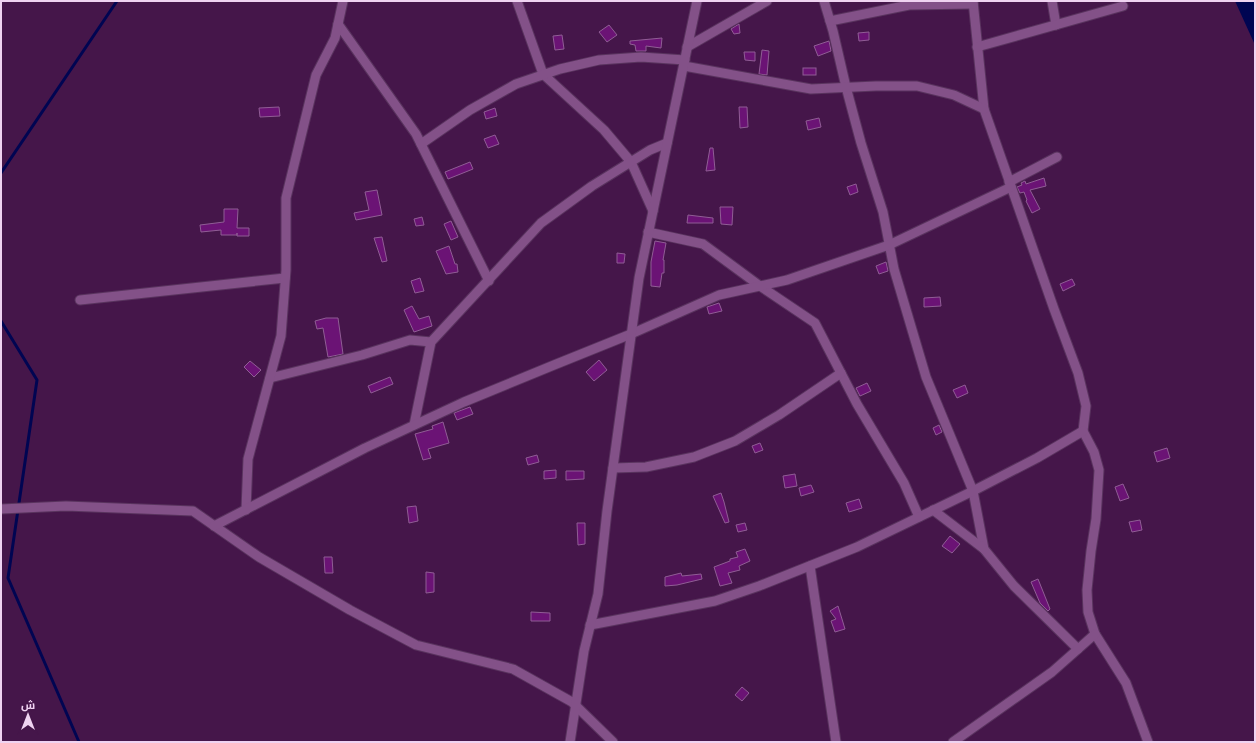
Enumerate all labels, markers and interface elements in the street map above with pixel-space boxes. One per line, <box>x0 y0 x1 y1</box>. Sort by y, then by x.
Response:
north arrow <box>8 695 48 735</box>
text: ش <box>21 699 35 712</box>

